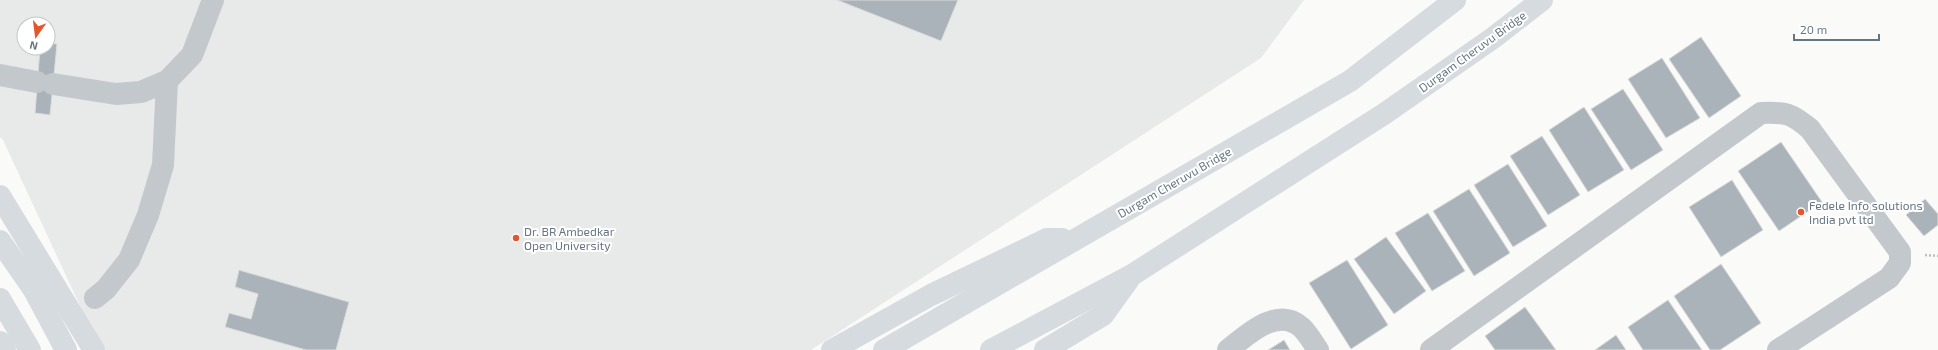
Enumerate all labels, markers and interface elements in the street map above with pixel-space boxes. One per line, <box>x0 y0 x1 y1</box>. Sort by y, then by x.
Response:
street label: Durgam Cheruvu Bridge <box>1416 7 1528 95</box>
north arrow <box>16 16 56 56</box>
scale bar <box>1794 16 1879 42</box>
text: 20 m <box>1800 22 1827 36</box>
text: N <box>28 39 39 53</box>
street label: Durgam Cheruvu Bridge <box>1115 144 1233 220</box>
place label: Fedele Info solutions India pvt ltd <box>1809 198 1923 226</box>
marker: Fedele Info solutions India pvt ltd <box>1796 207 1806 217</box>
place label: Dr. BR Ambedkar Open University <box>524 224 615 252</box>
marker: Dr. BR Ambedkar Open University <box>511 233 521 243</box>

